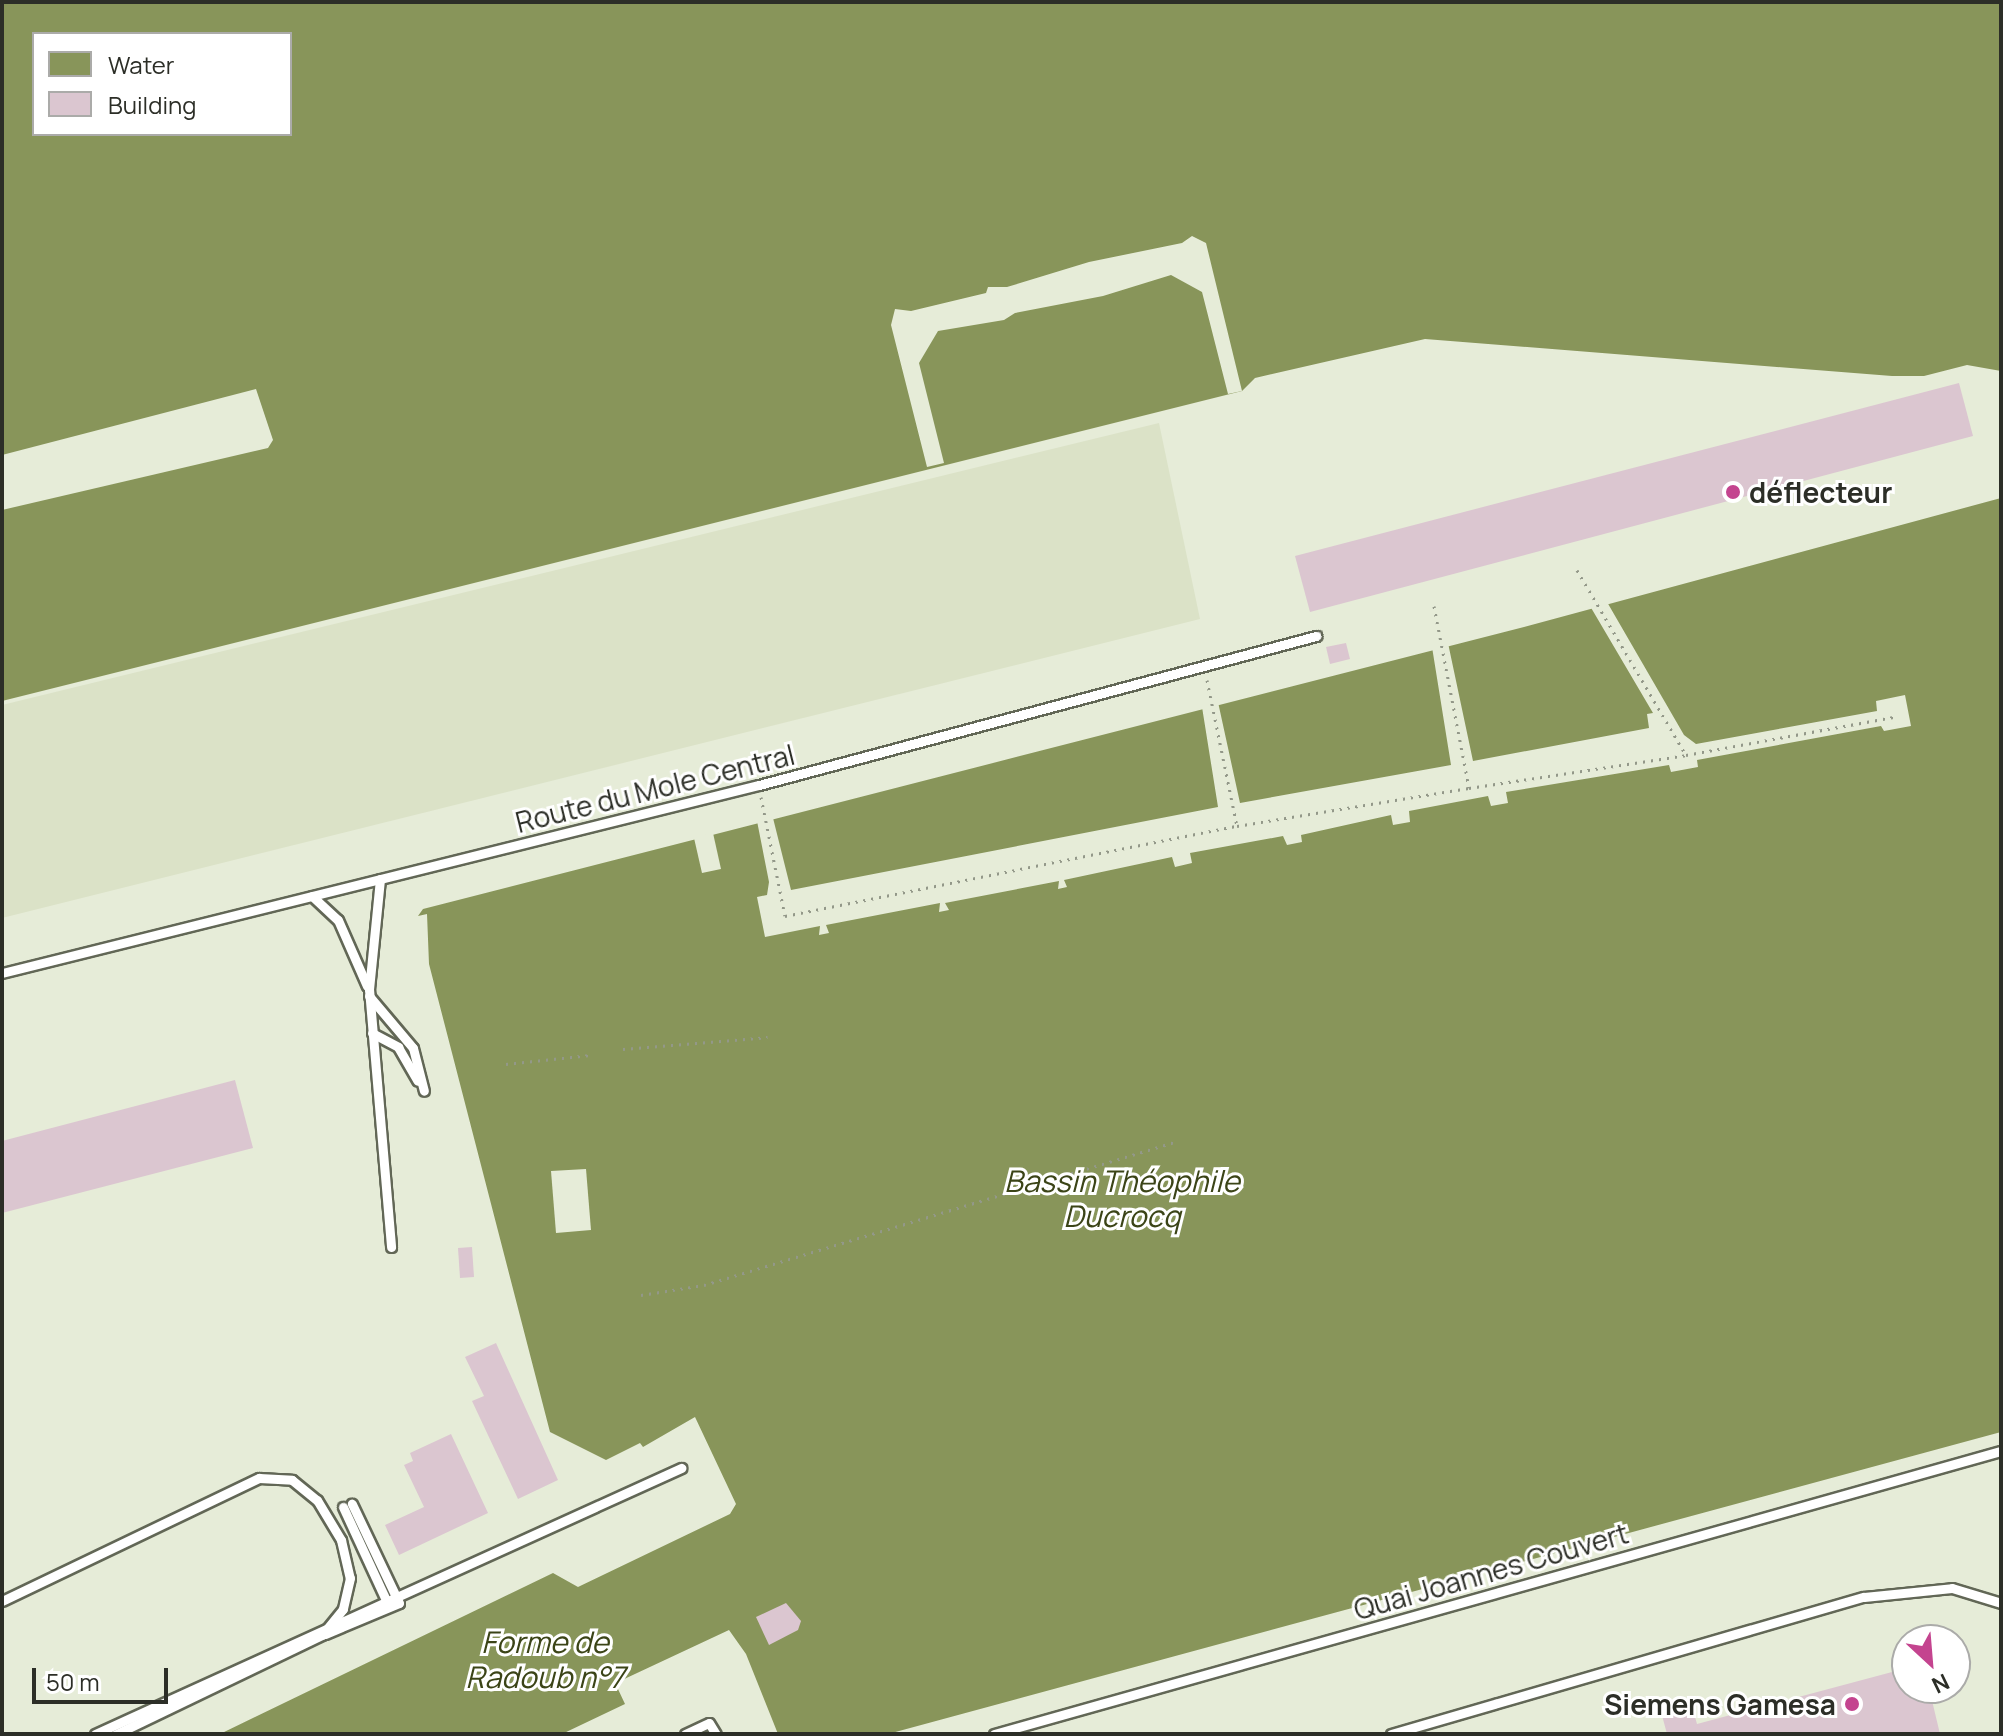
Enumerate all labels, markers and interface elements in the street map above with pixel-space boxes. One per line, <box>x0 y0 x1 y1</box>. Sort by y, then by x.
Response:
legend <box>32 32 292 136</box>
text: Water <box>108 48 175 81</box>
text: Building <box>108 88 196 121</box>
place label: déflecteur <box>1749 475 1892 509</box>
marker: déflecteur <box>1724 483 1742 501</box>
street label: Route du Mole Central <box>512 737 798 839</box>
water label: Bassin Théophile Ducrocq <box>1004 1163 1240 1234</box>
street label: Quai Joannes Couvert <box>1350 1516 1632 1626</box>
water label: Forme de Radoub n°7 <box>465 1624 625 1694</box>
north arrow <box>1891 1624 1971 1704</box>
scale bar <box>36 1652 172 1702</box>
text: 50 m <box>46 1665 100 1698</box>
text: N <box>1927 1667 1954 1701</box>
place label: Siemens Gamesa <box>1604 1687 1836 1721</box>
marker: Siemens Gamesa <box>1843 1695 1861 1713</box>

